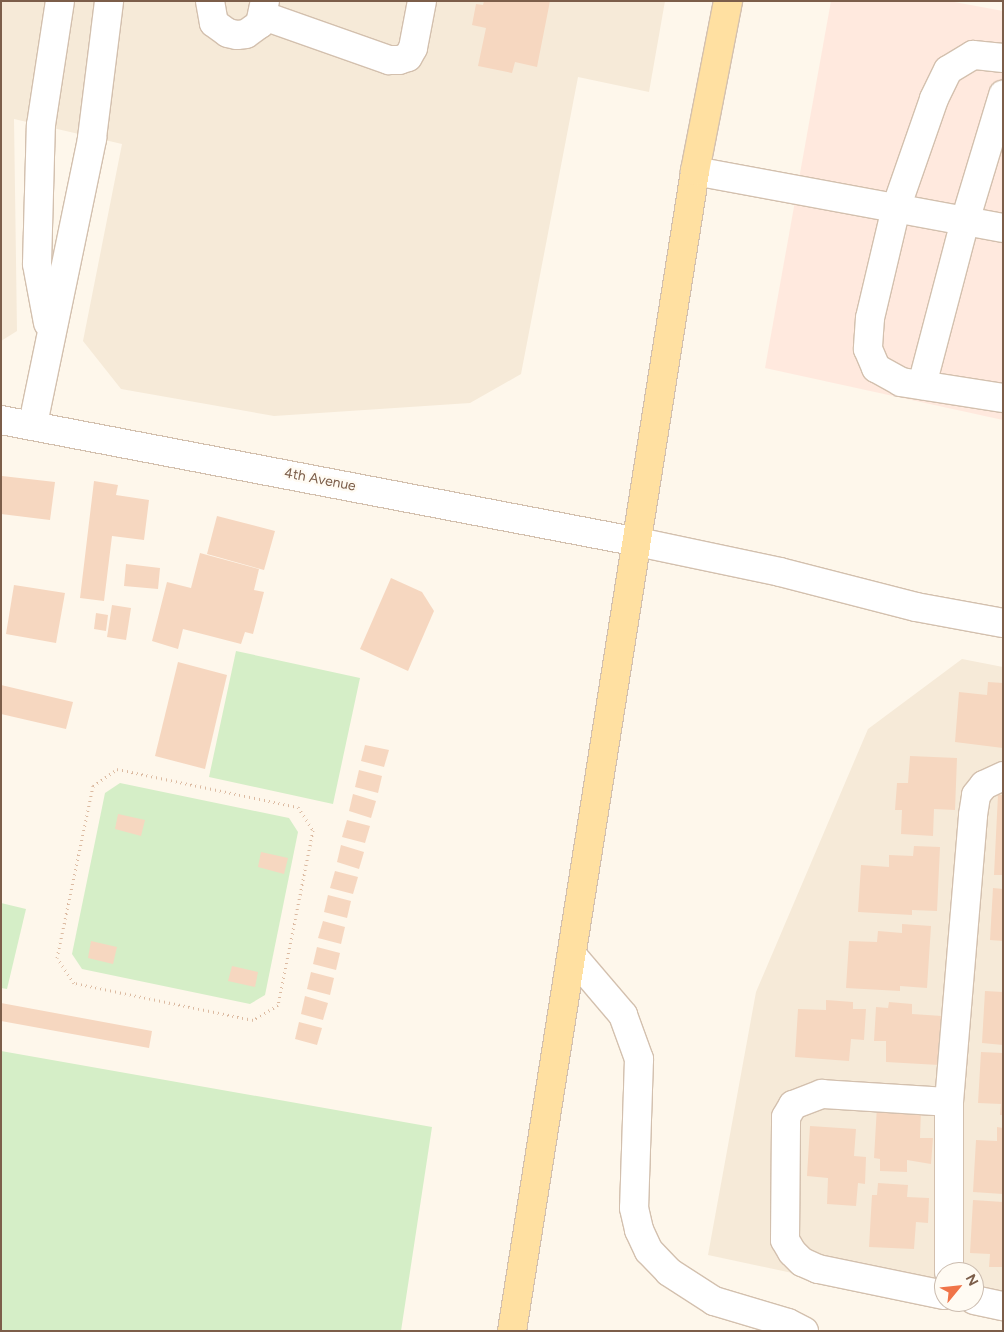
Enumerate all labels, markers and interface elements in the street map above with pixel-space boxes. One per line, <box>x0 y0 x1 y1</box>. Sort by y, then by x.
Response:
street label: 4th Avenue <box>283 465 357 495</box>
north arrow <box>934 1262 984 1312</box>
text: N <box>962 1271 982 1289</box>

